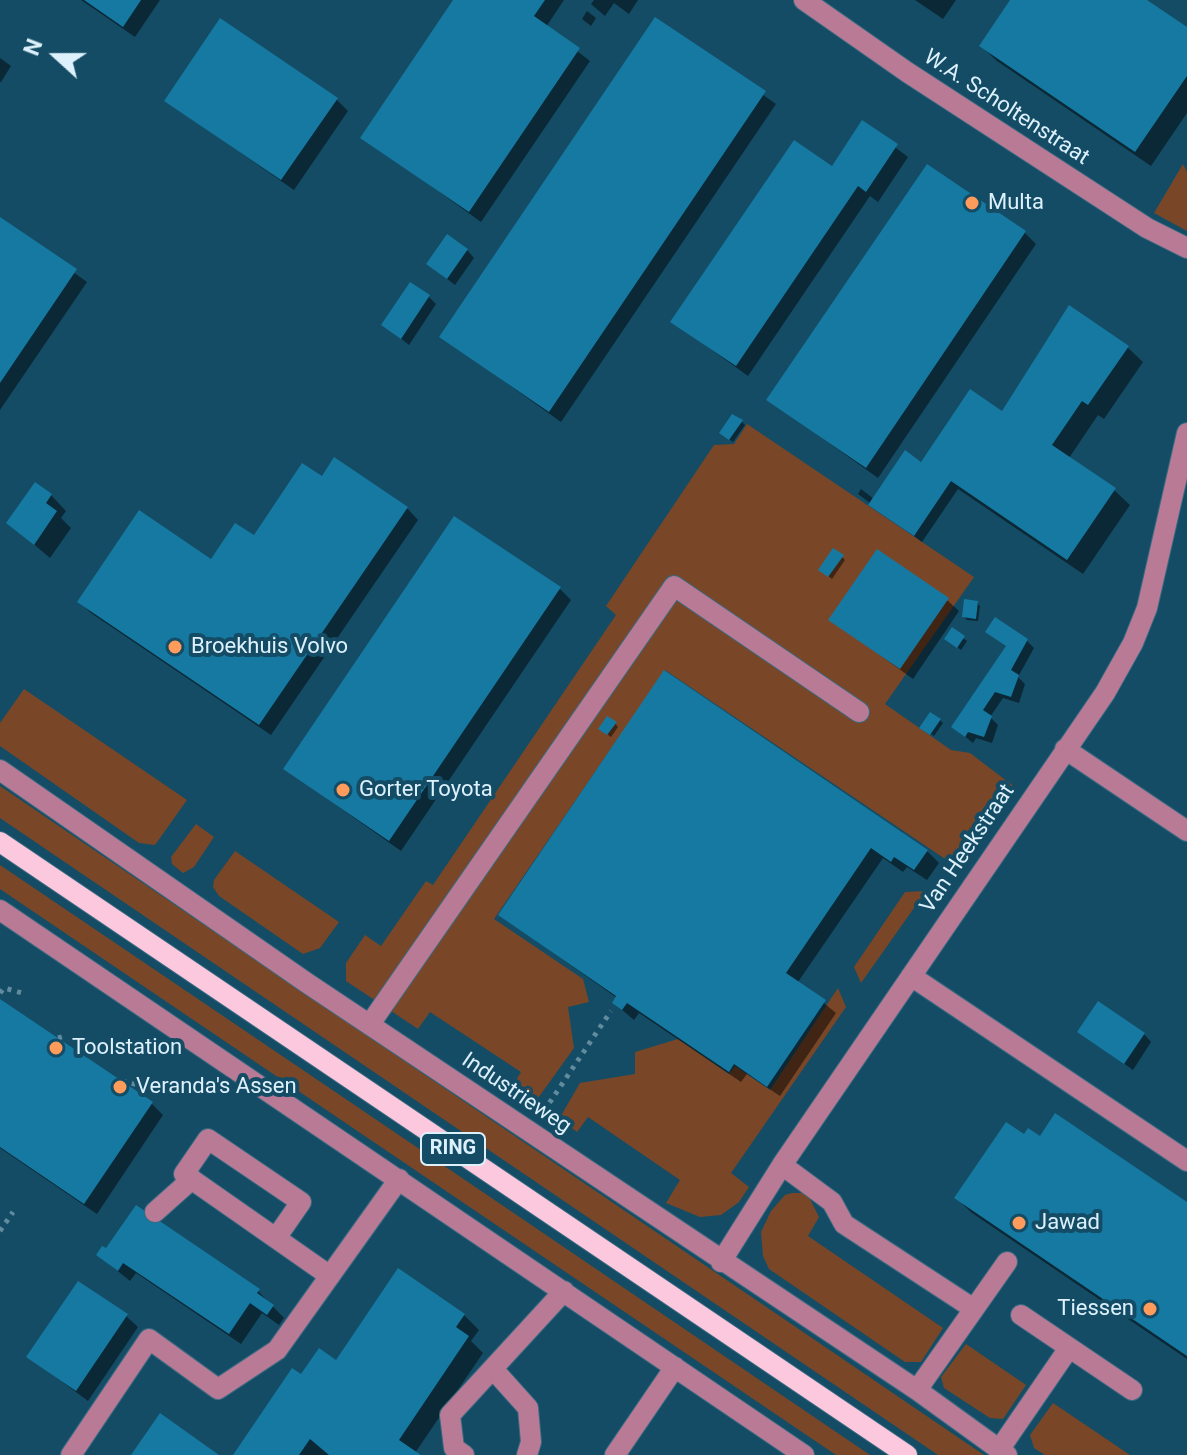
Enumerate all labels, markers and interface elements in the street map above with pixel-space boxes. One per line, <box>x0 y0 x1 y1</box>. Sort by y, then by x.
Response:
north arrow <box>16 16 96 96</box>
text: N <box>19 35 48 59</box>
street label: W.A. Scholtenstraat <box>918 45 1094 171</box>
place label: Multa <box>988 190 1044 216</box>
marker: Multa <box>963 194 981 212</box>
place label: Broekhuis Volvo <box>191 634 348 660</box>
marker: Broekhuis Volvo <box>166 638 184 656</box>
place label: Gorter Toyota <box>359 777 493 803</box>
street label: Van Heekstraat <box>915 779 1021 919</box>
marker: Gorter Toyota <box>334 781 352 799</box>
place label: Toolstation <box>72 1035 182 1061</box>
marker: Toolstation <box>47 1039 65 1057</box>
street label: Industrieweg <box>456 1048 576 1140</box>
place label: Veranda's Assen <box>136 1074 297 1100</box>
marker: Veranda's Assen <box>111 1078 129 1096</box>
road number: RING <box>421 1133 485 1165</box>
place label: Jawad <box>1035 1210 1100 1236</box>
marker: Jawad <box>1010 1214 1028 1232</box>
place label: Tiessen <box>1057 1296 1134 1322</box>
marker: Tiessen <box>1141 1300 1159 1318</box>

